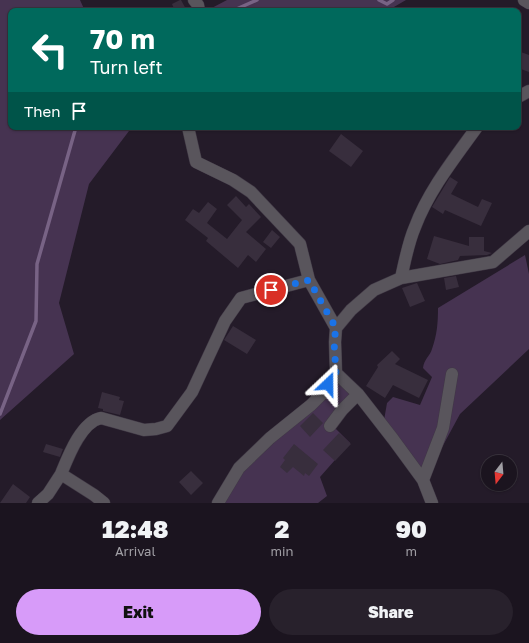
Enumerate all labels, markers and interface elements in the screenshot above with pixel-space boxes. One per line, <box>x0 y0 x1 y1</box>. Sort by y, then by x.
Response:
text: 70 m <box>90 22 155 55</box>
icon: left <box>24 24 76 76</box>
text: Turn left <box>90 56 163 78</box>
icon: arrive <box>68 100 90 122</box>
text: Then <box>24 102 60 120</box>
pin <box>254 273 288 307</box>
icon: arrive <box>260 279 282 301</box>
position arrow <box>307 363 349 405</box>
north arrow <box>481 455 517 491</box>
map controls <box>481 455 517 491</box>
text: 12:48 <box>102 514 168 543</box>
text: 2 <box>275 514 289 543</box>
text: 90 <box>396 514 427 543</box>
text: Arrival <box>115 543 156 559</box>
text: min <box>271 543 293 559</box>
text: m <box>405 543 417 559</box>
button: Exit <box>16 589 261 635</box>
button: Share <box>269 589 513 635</box>

